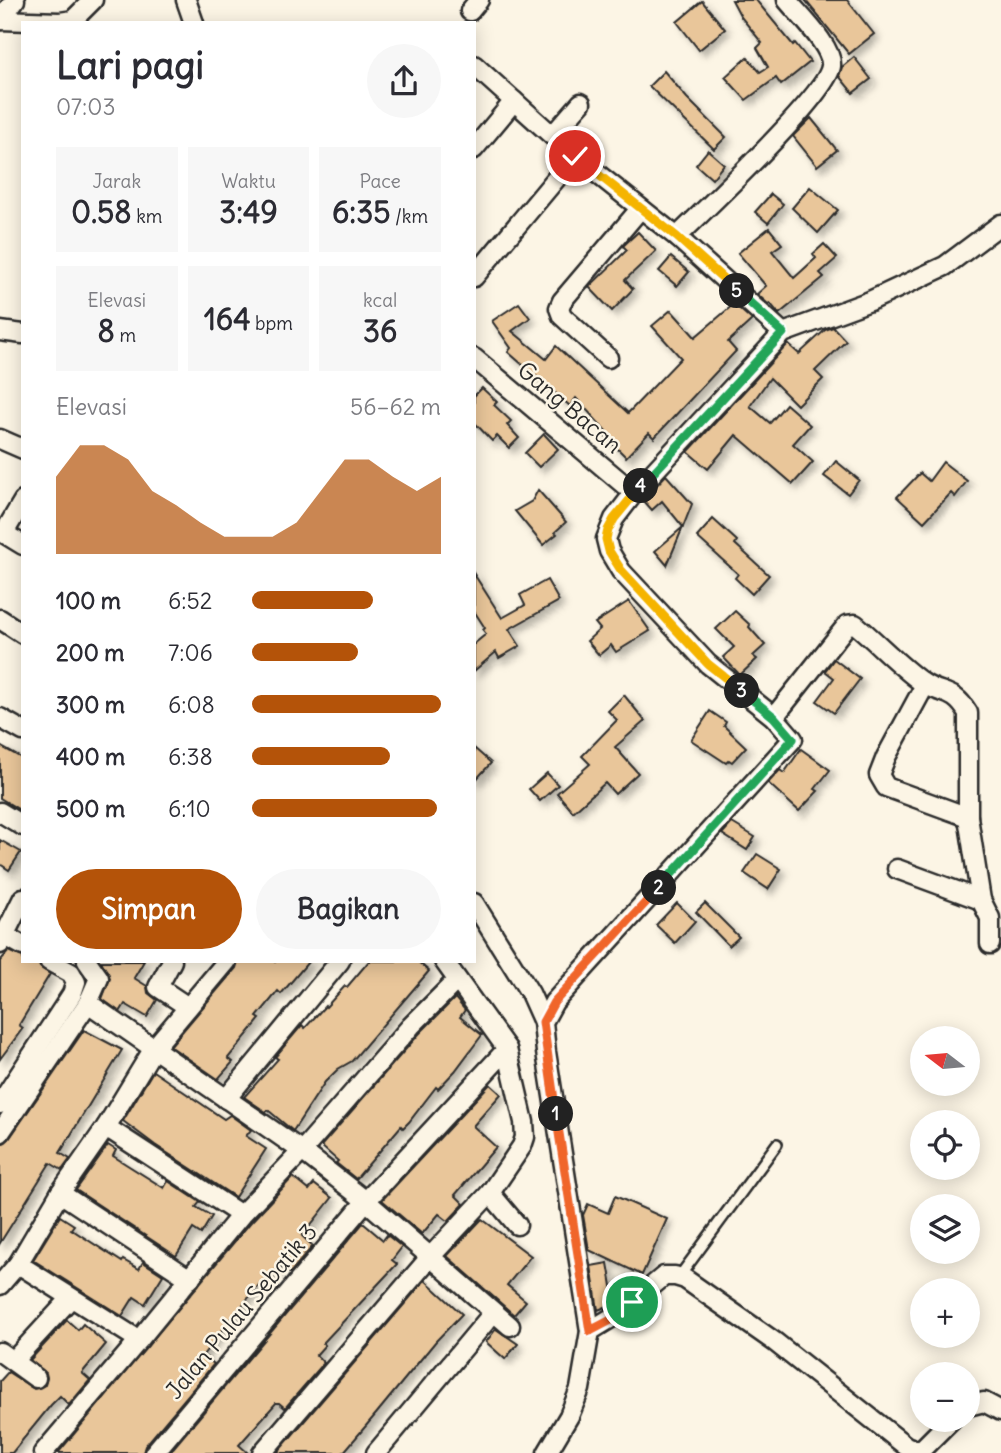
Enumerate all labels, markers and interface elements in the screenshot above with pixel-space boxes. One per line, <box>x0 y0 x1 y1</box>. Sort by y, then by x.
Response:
text: Lari pagi <box>56 42 204 89</box>
button: share <box>367 44 441 118</box>
text: 07:03 <box>56 92 115 121</box>
pin <box>545 126 605 186</box>
icon: check <box>556 137 594 175</box>
text: Jarak <box>93 169 141 193</box>
text: Waktu <box>221 169 276 193</box>
text: Pace <box>360 169 401 193</box>
text: 0.58 <box>71 193 132 231</box>
text: 3:49 <box>219 193 278 231</box>
text: 6:35 <box>332 193 390 231</box>
text: km <box>132 204 163 228</box>
text: /km <box>390 204 428 228</box>
pin: 5 <box>720 274 754 308</box>
text: 5 <box>731 278 742 302</box>
text: Elevasi <box>88 288 146 312</box>
text: kcal <box>363 288 397 312</box>
text: 164 <box>204 300 251 338</box>
text: bpm <box>251 311 293 335</box>
text: 8 <box>98 312 115 350</box>
text: 36 <box>363 312 397 350</box>
text: m <box>115 323 136 347</box>
street label: Gang Bacan <box>512 355 628 459</box>
text: Elevasi <box>56 392 127 421</box>
text: 56–62 m <box>350 392 441 421</box>
pin: 4 <box>624 468 658 504</box>
text: 4 <box>635 473 646 497</box>
text: 100 m <box>56 586 121 615</box>
text: 6:52 <box>168 586 212 615</box>
text: 200 m <box>56 638 125 667</box>
text: 7:06 <box>168 638 213 667</box>
pin: 3 <box>724 674 760 708</box>
text: 3 <box>736 678 747 702</box>
text: 300 m <box>56 690 125 719</box>
text: 6:08 <box>168 690 215 719</box>
text: 400 m <box>56 742 125 771</box>
text: 6:38 <box>168 742 213 771</box>
text: 500 m <box>56 794 125 823</box>
text: 6:10 <box>168 794 211 823</box>
button: Simpan <box>56 869 242 949</box>
button: Bagikan <box>256 869 441 949</box>
pin: 2 <box>642 870 676 906</box>
text: 2 <box>653 875 664 899</box>
north arrow <box>910 1026 980 1096</box>
map controls <box>910 1026 980 1432</box>
pin: 1 <box>538 1096 574 1132</box>
text: 1 <box>552 1101 559 1125</box>
button: locate <box>910 1110 980 1180</box>
button: layers <box>910 1194 980 1264</box>
street label: Jalan Pulau Sebatik 3 <box>159 1217 323 1405</box>
pin <box>602 1272 662 1332</box>
button: + <box>910 1278 980 1348</box>
icon: arrive <box>613 1283 651 1321</box>
button: − <box>910 1362 980 1432</box>

